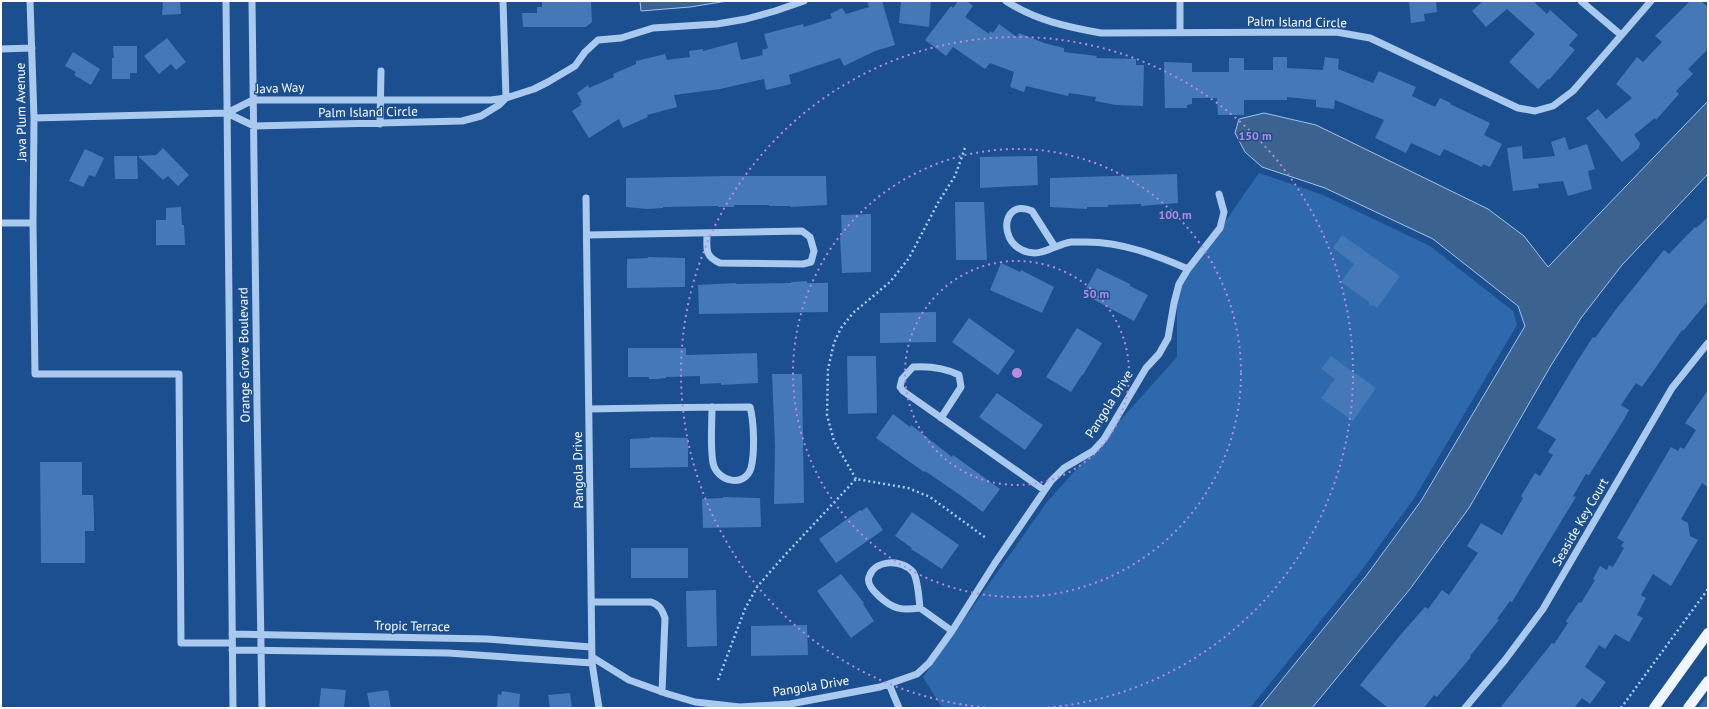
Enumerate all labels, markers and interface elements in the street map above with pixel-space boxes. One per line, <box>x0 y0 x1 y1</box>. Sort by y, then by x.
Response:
street label: Palm Island Circle <box>1247 13 1347 31</box>
street label: Java Plum Avenue <box>12 63 30 162</box>
street label: Java Way <box>254 79 305 97</box>
street label: Palm Island Circle <box>318 103 418 121</box>
text: 150 m <box>1238 128 1272 143</box>
text: 100 m <box>1158 207 1192 222</box>
text: 50 m <box>1083 286 1109 301</box>
street label: Orange Grove Boulevard <box>234 287 254 423</box>
centre of rings <box>1010 366 1024 380</box>
street label: Pangola Drive <box>1081 367 1137 441</box>
street label: Pangola Drive <box>569 431 587 509</box>
street label: Seaside Key Court <box>1548 474 1612 569</box>
street label: Tropic Terrace <box>374 617 450 635</box>
street label: Pangola Drive <box>772 672 850 700</box>

